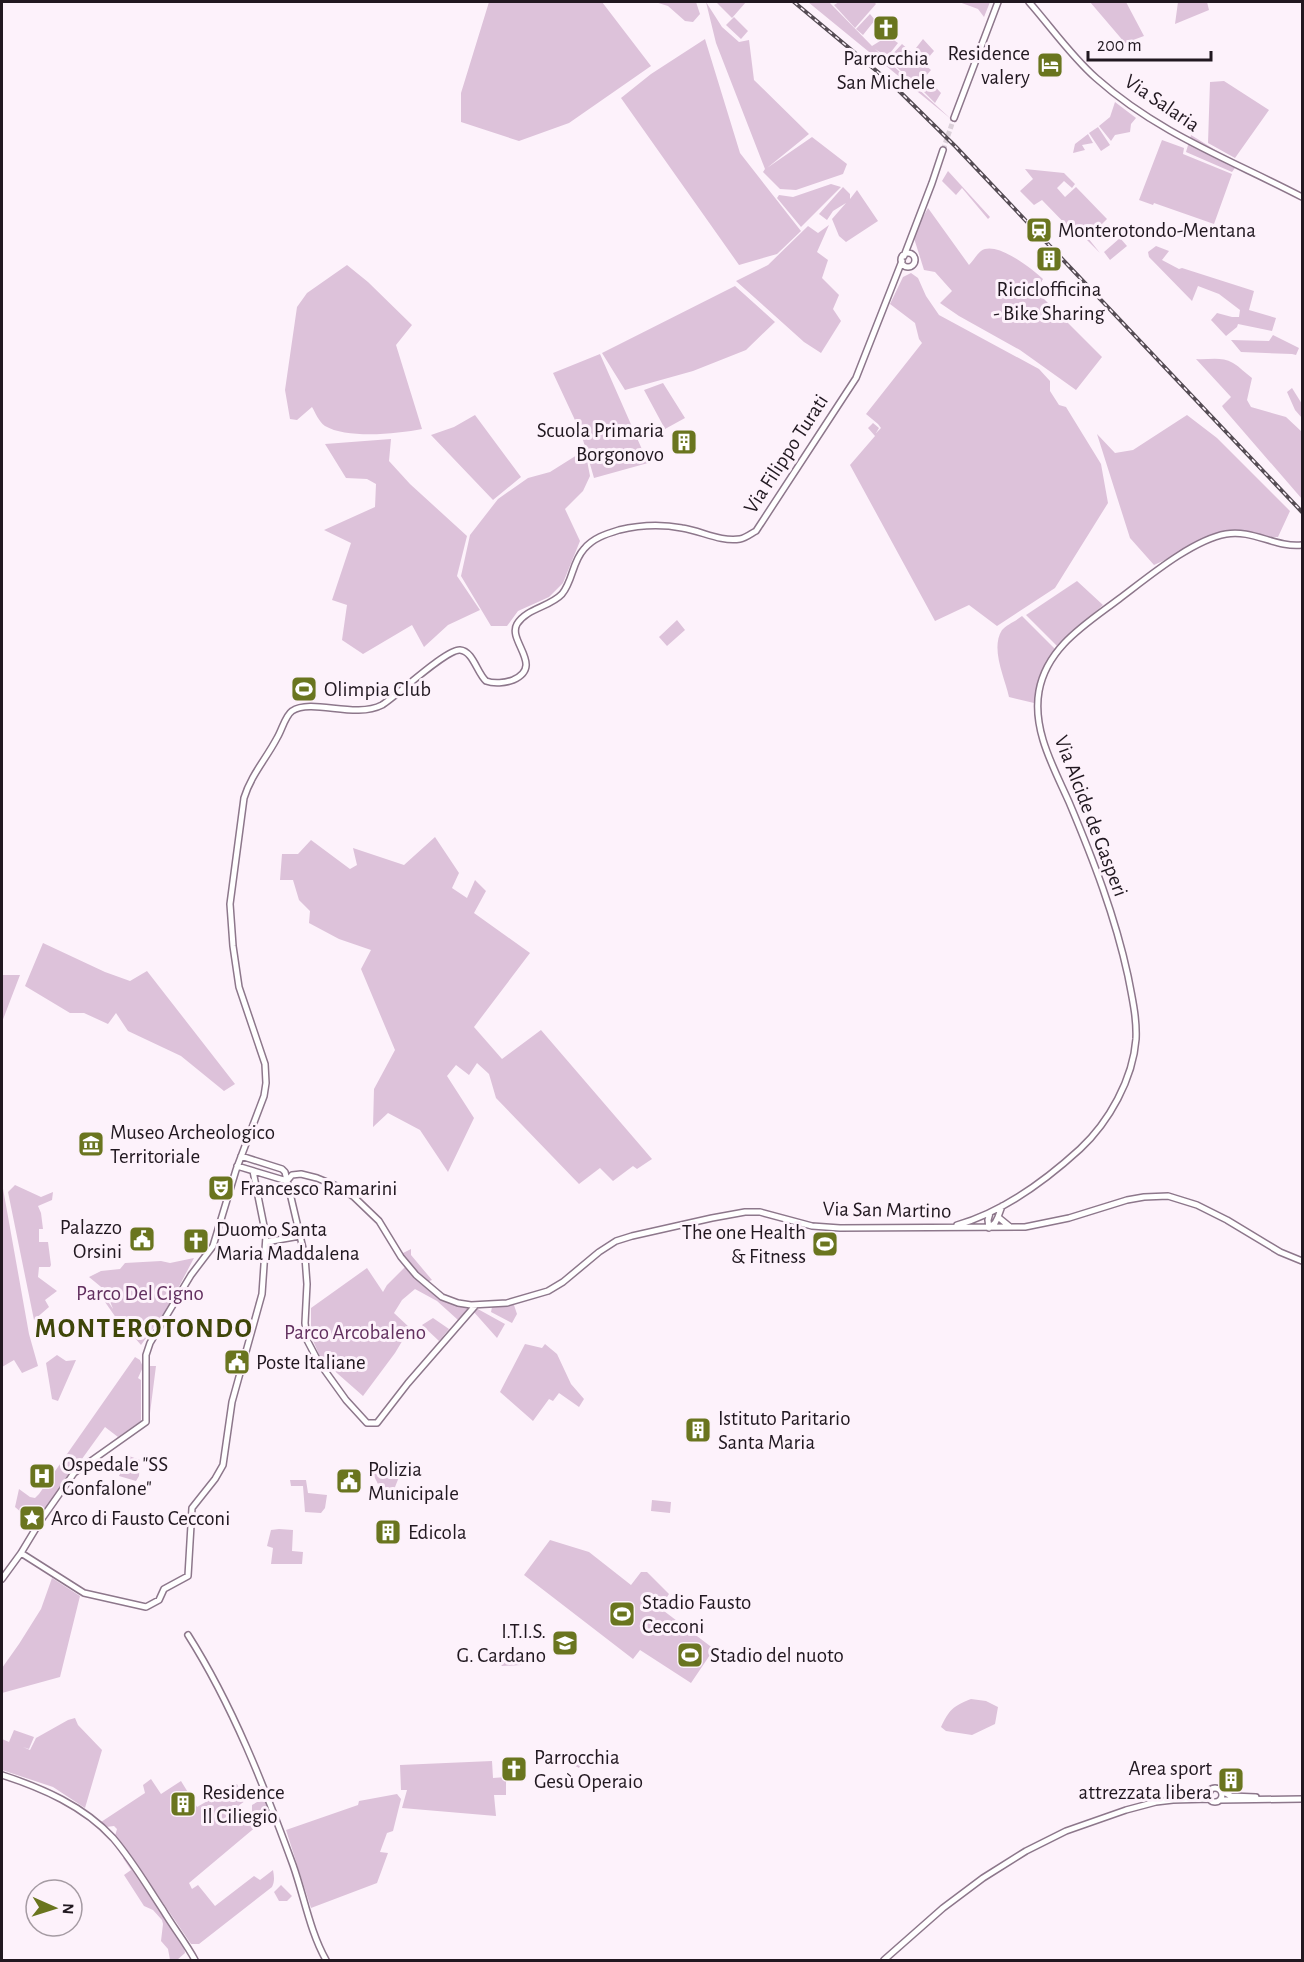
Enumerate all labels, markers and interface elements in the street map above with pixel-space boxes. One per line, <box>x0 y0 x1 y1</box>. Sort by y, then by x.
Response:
church icon: Parrocchia San Michele <box>871 13 901 43</box>
scale bar <box>1088 24 1211 62</box>
text: 200 m <box>1097 37 1142 55</box>
place label: Residence valery <box>947 43 1030 88</box>
place label: Parrocchia San Michele <box>837 48 935 93</box>
hotel icon: Residence valery <box>1035 50 1065 80</box>
street label: Via Salaria <box>1121 70 1204 136</box>
station icon: Monterotondo-Mentana <box>1024 215 1054 245</box>
place label: Monterotondo-Mentana <box>1058 220 1256 241</box>
building icon: Riciclofficina - Bike Sharing <box>1034 244 1064 274</box>
place label: Riciclofficina - Bike Sharing <box>993 279 1106 324</box>
street label: Via Filippo Turati <box>740 391 832 517</box>
place label: Scuola Primaria Borgonovo <box>537 420 664 465</box>
building icon: Scuola Primaria Borgonovo <box>669 427 699 457</box>
sports icon: Olimpia Club <box>289 674 319 704</box>
place label: Olimpia Club <box>324 679 431 700</box>
street label: Via Alcide de Gasperi <box>1051 733 1131 899</box>
place label: Museo Archeologico Territoriale <box>110 1122 275 1167</box>
museum icon: Museo Archeologico Territoriale <box>76 1129 106 1159</box>
theatre icon: Francesco Ramarini <box>206 1173 236 1203</box>
place label: Francesco Ramarini <box>240 1178 397 1199</box>
street label: Via San Martino <box>822 1198 952 1222</box>
place label: Palazzo Orsini <box>60 1217 122 1262</box>
place label: Duomo Santa Maria Maddalena <box>216 1219 360 1264</box>
place label: The one Health & Fitness <box>682 1222 806 1267</box>
public building icon: Palazzo Orsini <box>127 1224 157 1254</box>
church icon: Duomo Santa Maria Maddalena <box>181 1226 211 1256</box>
sports icon: The one Health & Fitness <box>810 1229 840 1259</box>
park label: Parco Del Cigno <box>76 1283 204 1304</box>
district label: MONTEROTONDO <box>35 1315 253 1342</box>
park label: Parco Arcobaleno <box>284 1322 426 1343</box>
public building icon: Poste Italiane <box>222 1347 252 1377</box>
place label: Poste Italiane <box>256 1352 366 1373</box>
place label: Istituto Paritario Santa Maria <box>718 1408 850 1453</box>
building icon: Istituto Paritario Santa Maria <box>683 1415 713 1445</box>
place label: Ospedale "SS Gonfalone" <box>62 1454 168 1499</box>
place label: Polizia Municipale <box>368 1459 459 1504</box>
hospital icon: Ospedale "SS Gonfalone" <box>27 1461 57 1491</box>
public building icon: Polizia Municipale <box>334 1466 364 1496</box>
place icon: Arco di Fausto Cecconi <box>17 1503 47 1533</box>
place label: Arco di Fausto Cecconi <box>51 1508 230 1529</box>
building icon: Edicola <box>373 1517 403 1547</box>
place label: Edicola <box>408 1522 467 1543</box>
place label: Stadio Fausto Cecconi <box>642 1592 751 1637</box>
sports icon: Stadio Fausto Cecconi <box>607 1599 637 1629</box>
place label: I.T.I.S. G. Cardano <box>456 1621 546 1666</box>
school or university icon: I.T.I.S. G. Cardano <box>550 1628 580 1658</box>
sports icon: Stadio del nuoto <box>675 1640 705 1670</box>
place label: Stadio del nuoto <box>710 1645 844 1666</box>
place label: Parrocchia Gesù Operaio <box>534 1747 643 1792</box>
church icon: Parrocchia Gesù Operaio <box>499 1754 529 1784</box>
place label: Area sport attrezzata libera <box>1079 1758 1212 1803</box>
building icon: Area sport attrezzata libera <box>1216 1765 1246 1795</box>
place label: Residence Il Ciliegio <box>202 1782 285 1827</box>
building icon: Residence Il Ciliegio <box>168 1789 198 1819</box>
north arrow <box>24 1878 84 1938</box>
text: N <box>60 1903 76 1915</box>

